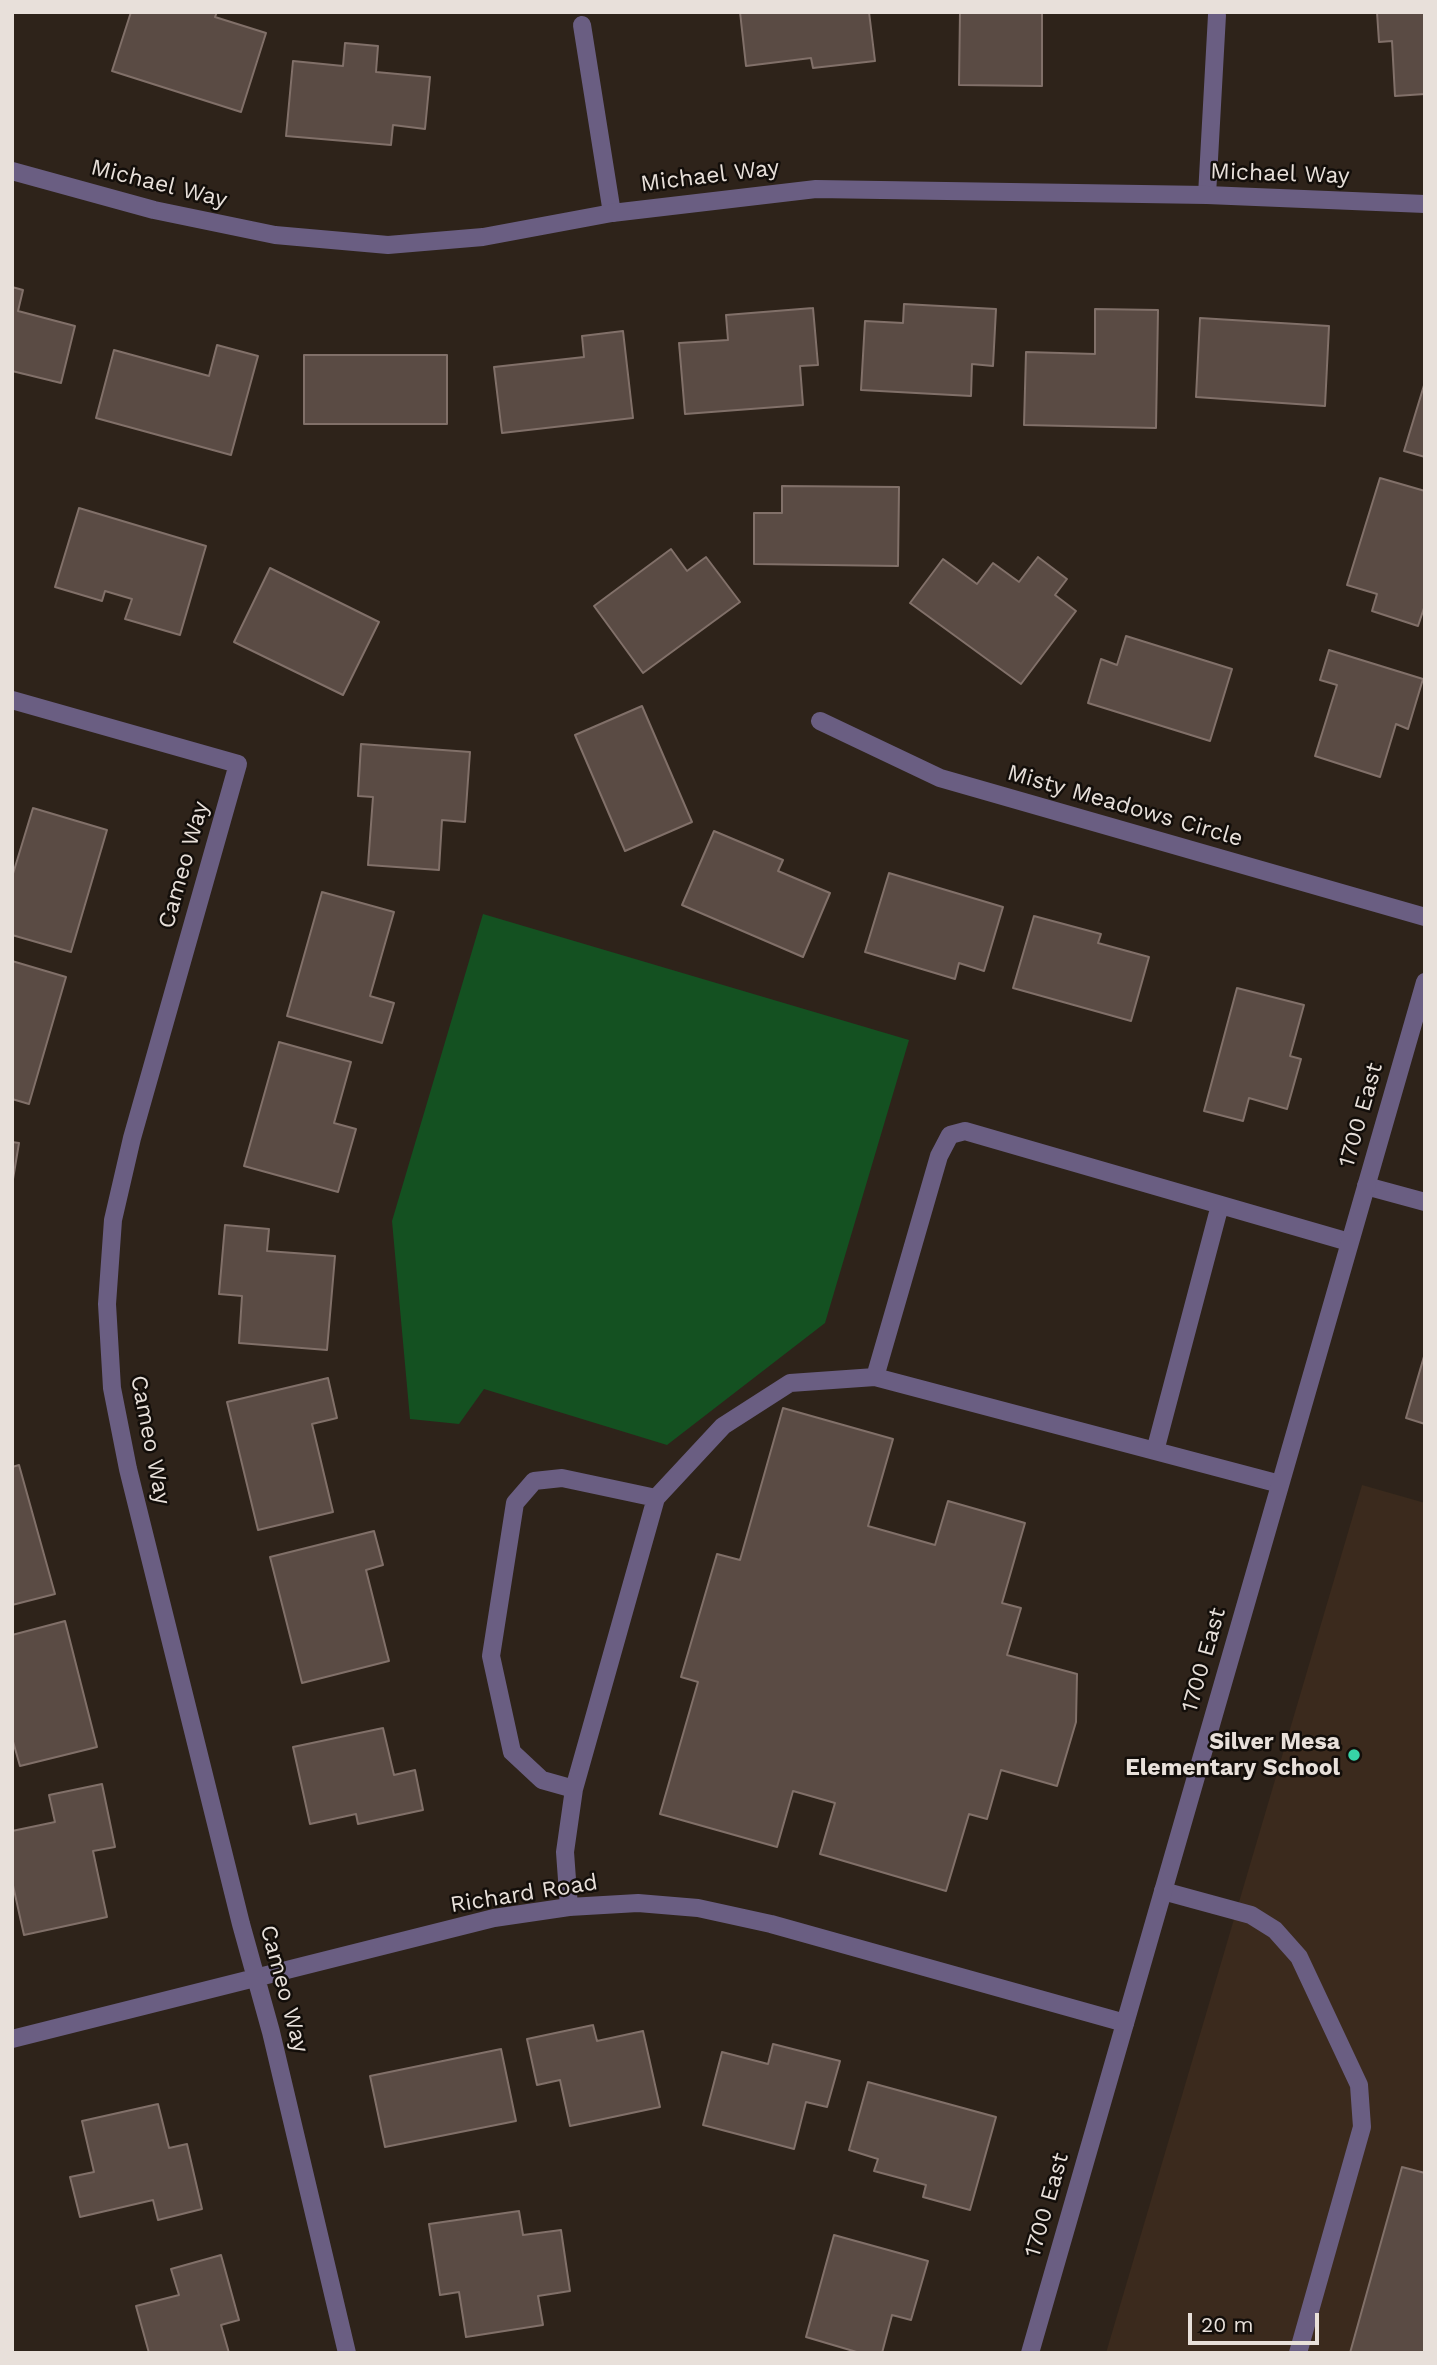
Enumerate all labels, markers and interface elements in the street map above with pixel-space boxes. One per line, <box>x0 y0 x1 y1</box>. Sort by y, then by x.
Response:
street label: Michael Way <box>88 154 230 214</box>
street label: Michael Way <box>639 154 781 198</box>
street label: Michael Way <box>1210 158 1350 190</box>
street label: Misty Meadows Circle <box>1004 759 1246 853</box>
street label: Cameo Way <box>153 798 215 932</box>
street label: 1700 East <box>1333 1060 1389 1170</box>
street label: Cameo Way <box>124 1373 176 1507</box>
street label: 1700 East <box>1176 1605 1232 1715</box>
place label: Silver Mesa Elementary School <box>1125 1728 1340 1782</box>
marker: Silver Mesa Elementary School <box>1346 1747 1362 1763</box>
street label: Richard Road <box>448 1869 600 1919</box>
street label: Cameo Way <box>254 1922 314 2056</box>
street label: 1700 East <box>1019 2150 1075 2260</box>
scale bar <box>1192 2298 1323 2342</box>
text: 20 m <box>1201 2312 1253 2337</box>

